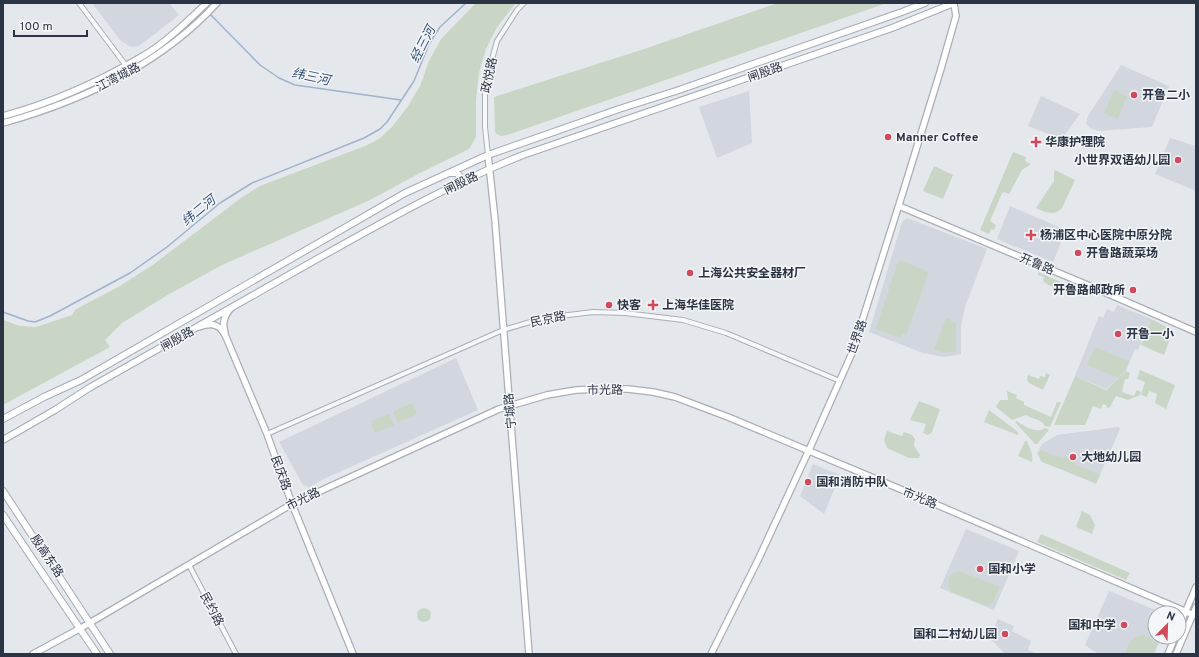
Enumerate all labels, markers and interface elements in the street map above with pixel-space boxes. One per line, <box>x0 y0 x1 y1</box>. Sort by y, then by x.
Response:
scale bar <box>14 12 87 38</box>
text: 100 m <box>20 19 53 35</box>
water label: 经三河 <box>408 21 441 66</box>
street label: 政悦路 <box>478 56 502 94</box>
street label: 江湾城路 <box>93 60 143 96</box>
street label: 闸殷路 <box>746 60 785 86</box>
water label: 纬三河 <box>290 66 334 90</box>
place label: 开鲁二小 <box>1142 88 1190 104</box>
marker: 开鲁二小 <box>1129 90 1139 100</box>
place label: Manner Coffee <box>896 130 979 146</box>
marker: Manner Coffee <box>883 132 893 142</box>
place label: 华康护理院 <box>1045 135 1105 151</box>
marker: 华康护理院 <box>1030 136 1042 148</box>
place label: 小世界双语幼儿园 <box>1074 153 1170 169</box>
marker: 小世界双语幼儿园 <box>1173 155 1183 165</box>
street label: 闸殷路 <box>442 169 481 199</box>
water label: 纬二河 <box>179 191 222 230</box>
place label: 杨浦区中心医院中原分院 <box>1040 228 1172 244</box>
marker: 杨浦区中心医院中原分院 <box>1025 229 1037 241</box>
place label: 开鲁路蔬菜场 <box>1086 246 1158 262</box>
marker: 开鲁路蔬菜场 <box>1073 248 1083 258</box>
street label: 开鲁路 <box>1017 251 1056 279</box>
place label: 上海公共安全器材厂 <box>698 266 806 282</box>
marker: 上海公共安全器材厂 <box>685 268 695 278</box>
place label: 开鲁路邮政所 <box>1053 283 1125 299</box>
marker: 开鲁路邮政所 <box>1128 285 1138 295</box>
place label: 快客 <box>617 298 641 314</box>
place label: 上海华佳医院 <box>662 298 734 314</box>
marker: 上海华佳医院 <box>647 299 659 311</box>
marker: 快客 <box>604 300 614 310</box>
street label: 民京路 <box>529 308 567 332</box>
street label: 世界路 <box>845 318 871 357</box>
street label: 闸殷路 <box>158 324 197 356</box>
place label: 开鲁一小 <box>1126 327 1174 343</box>
marker: 开鲁一小 <box>1113 329 1123 339</box>
street label: 市光路 <box>587 383 623 399</box>
street label: 宁城路 <box>501 392 521 430</box>
place label: 大地幼儿园 <box>1081 450 1141 466</box>
marker: 大地幼儿园 <box>1068 452 1078 462</box>
street label: 民庆路 <box>266 454 294 493</box>
place label: 国和消防中队 <box>816 475 888 491</box>
marker: 国和消防中队 <box>803 477 813 487</box>
street label: 市光路 <box>284 485 323 515</box>
street label: 市光路 <box>900 485 939 513</box>
street label: 殷高东路 <box>26 532 66 581</box>
place label: 国和小学 <box>988 562 1036 578</box>
marker: 国和小学 <box>975 564 985 574</box>
street label: 民约路 <box>196 590 227 629</box>
north arrow <box>1147 605 1187 645</box>
text: N <box>1164 609 1177 625</box>
place label: 国和中学 <box>1068 618 1116 634</box>
marker: 国和中学 <box>1119 620 1129 630</box>
place label: 国和二村幼儿园 <box>913 627 997 643</box>
marker: 国和二村幼儿园 <box>1000 629 1010 639</box>

